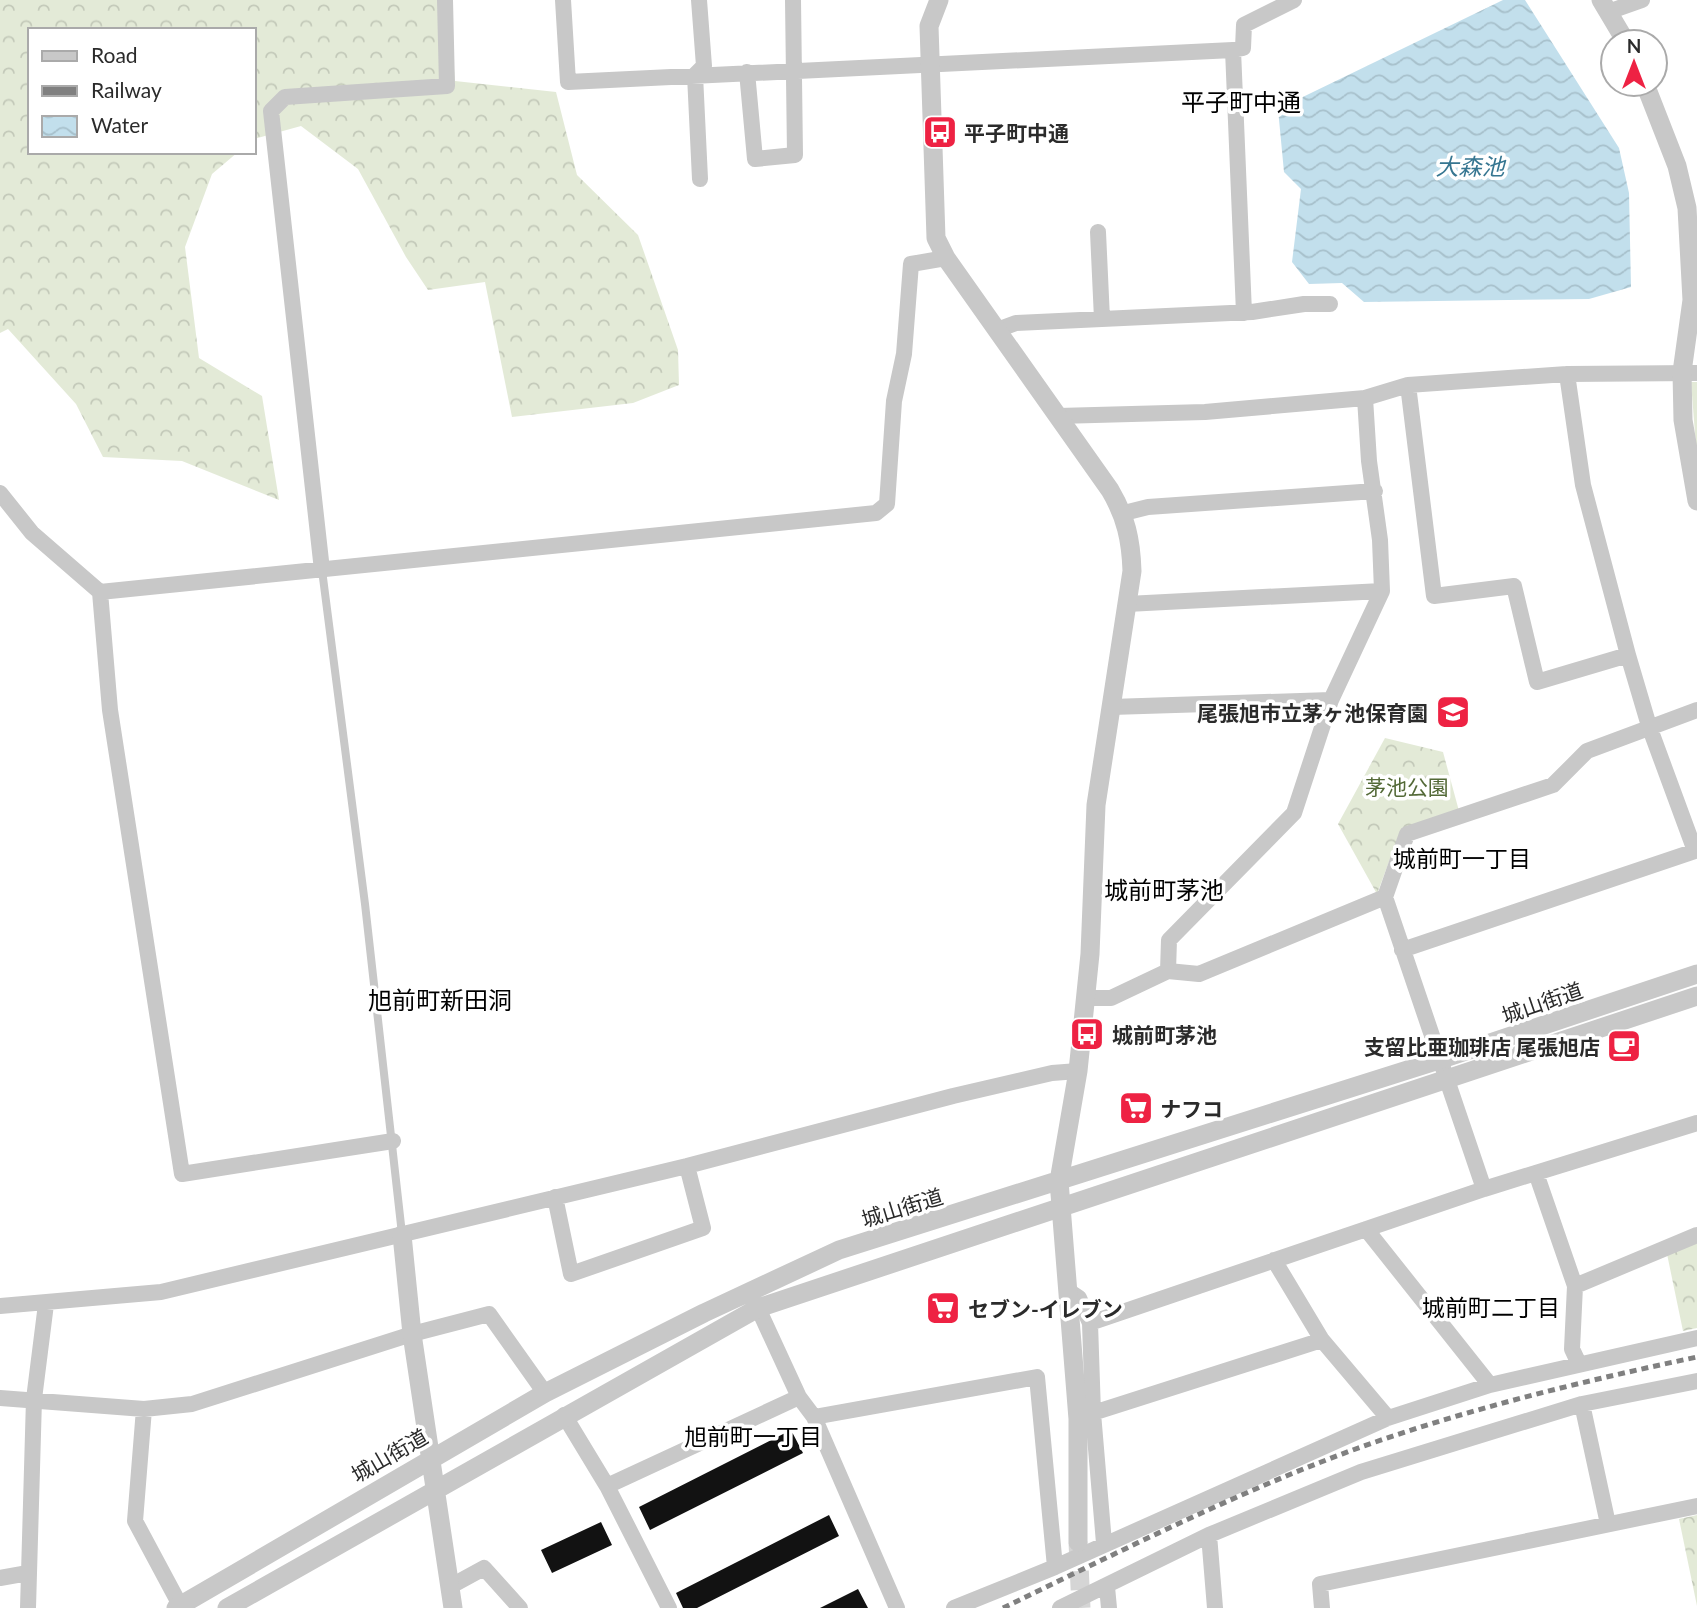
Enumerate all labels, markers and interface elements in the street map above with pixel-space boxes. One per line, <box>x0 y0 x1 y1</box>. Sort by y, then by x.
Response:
legend <box>28 28 256 154</box>
north arrow <box>1599 28 1669 98</box>
text: N <box>1627 34 1641 57</box>
text: Road <box>91 42 138 67</box>
text: Railway <box>91 77 162 102</box>
district label: 平子町中通 <box>1181 87 1301 116</box>
text: Water <box>91 112 148 137</box>
bus stop icon: 平子町中通 <box>921 113 959 151</box>
place label: 平子町中通 <box>964 120 1069 145</box>
water label: 大森池 <box>1436 152 1507 180</box>
school or university icon: 尾張旭市立茅ヶ池保育園 <box>1434 693 1472 731</box>
place label: 尾張旭市立茅ヶ池保育園 <box>1197 700 1428 725</box>
park label: 茅池公園 <box>1365 774 1449 799</box>
district label: 城前町一丁目 <box>1393 844 1531 872</box>
district label: 城前町茅池 <box>1104 875 1224 904</box>
street label: 城山街道 <box>1498 977 1586 1027</box>
district label: 旭前町新田洞 <box>368 985 512 1014</box>
bus stop icon: 城前町茅池 <box>1068 1015 1106 1053</box>
place label: 城前町茅池 <box>1112 1022 1217 1047</box>
cafe icon: 支留比亜珈琲店 尾張旭店 <box>1605 1027 1643 1065</box>
place label: 支留比亜珈琲店 尾張旭店 <box>1364 1034 1600 1059</box>
supermarket icon: ナフコ <box>1117 1089 1155 1127</box>
place label: ナフコ <box>1160 1096 1223 1121</box>
street label: 城山街道 <box>858 1183 946 1231</box>
supermarket icon: セブン-イレブン <box>924 1289 962 1327</box>
district label: 城前町二丁目 <box>1422 1293 1560 1321</box>
place label: セブン-イレブン <box>968 1296 1123 1321</box>
district label: 旭前町一丁目 <box>684 1422 822 1450</box>
street label: 城山街道 <box>346 1423 432 1487</box>

